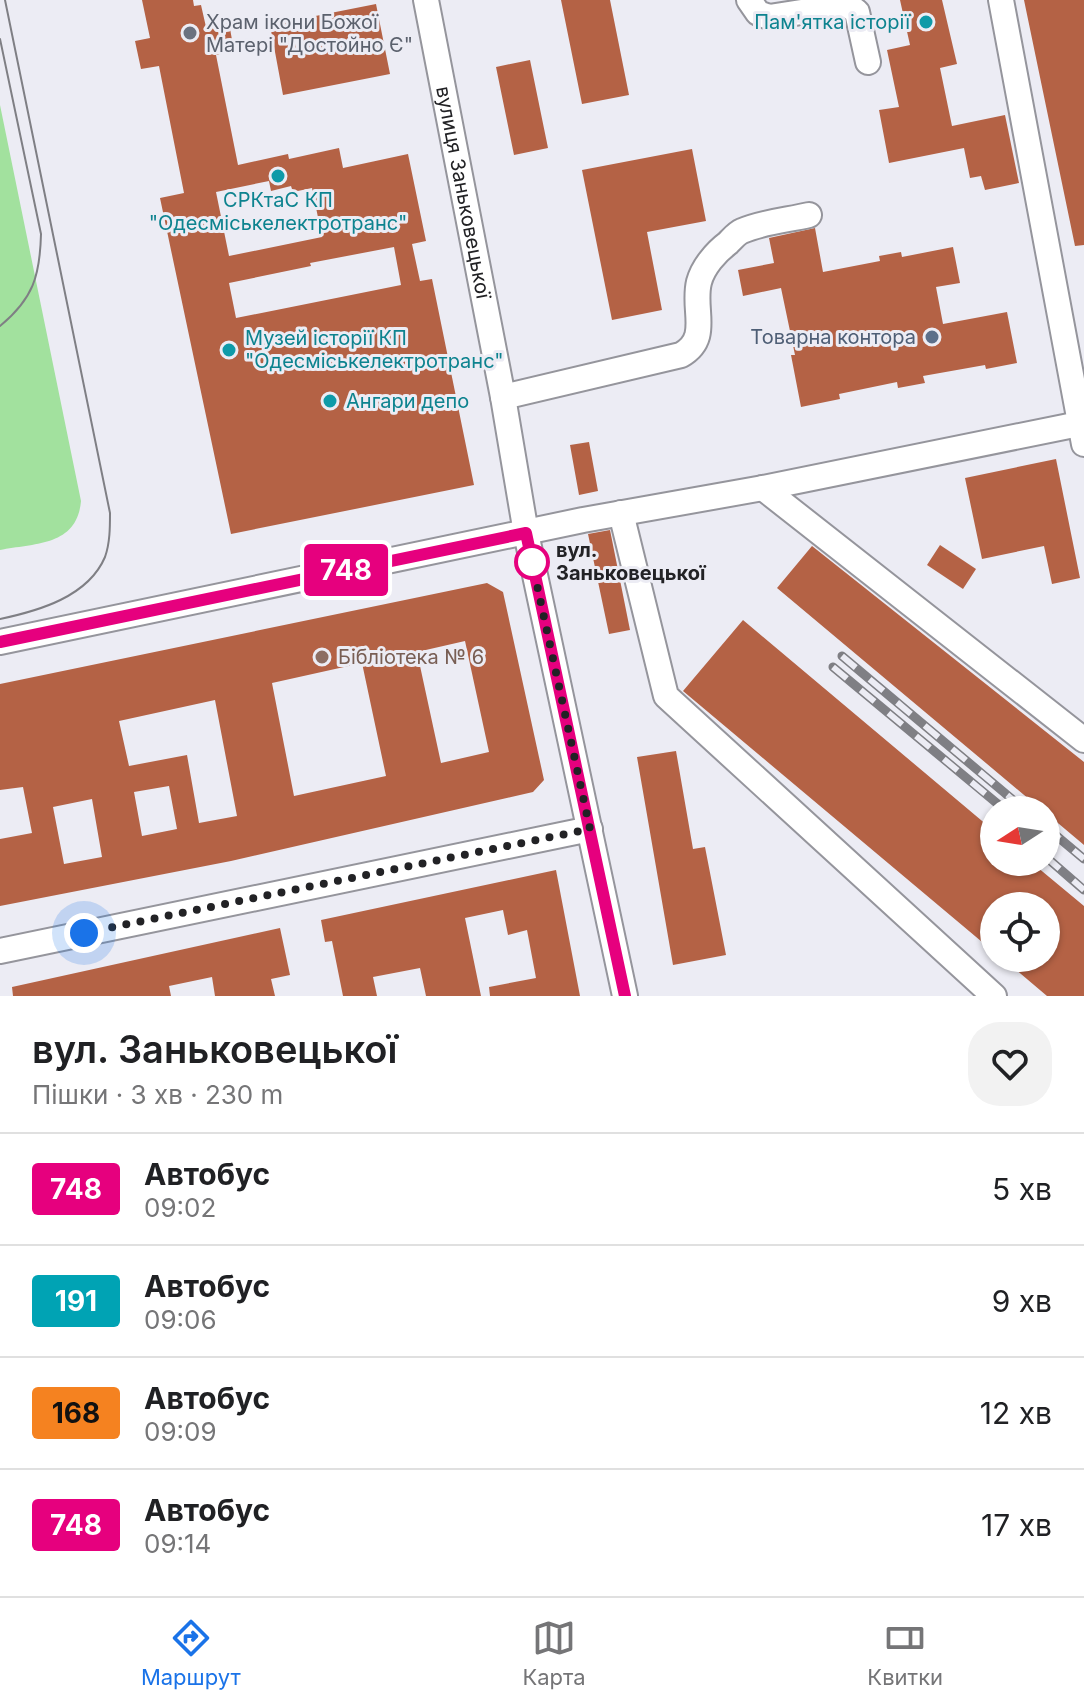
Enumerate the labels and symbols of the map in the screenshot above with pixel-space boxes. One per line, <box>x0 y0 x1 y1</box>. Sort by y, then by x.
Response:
place label: Храм ікони Божої Матері "Достойно Є" <box>206 10 413 57</box>
place label: Пам'ятка історії <box>754 10 911 34</box>
marker: Пам'ятка історії <box>917 13 935 31</box>
marker: Храм ікони Божої Матері "Достойно Є" <box>181 24 199 42</box>
street label: вулиця Заньковецької <box>431 84 496 302</box>
marker: СРКтаС КП "Одесміськелектротранс" <box>269 167 287 185</box>
place label: СРКтаС КП "Одесміськелектротранс" <box>149 188 407 235</box>
place label: Товарна контора <box>750 325 916 349</box>
place label: Музей історії КП "Одесміськелектротранс" <box>245 326 504 373</box>
marker: Товарна контора <box>923 328 941 346</box>
marker: Музей історії КП "Одесміськелектротранс" <box>220 341 238 359</box>
place label: Ангари депо <box>346 389 469 413</box>
marker: Ангари депо <box>321 392 339 410</box>
place label: вул. Заньковецької <box>556 538 707 585</box>
line badge: 748 <box>300 544 392 596</box>
marker: вул. Заньковецької <box>515 545 549 579</box>
place label: Бібліотека № 6 <box>338 645 484 669</box>
marker: Бібліотека № 6 <box>313 648 331 666</box>
north arrow <box>980 796 1060 876</box>
your location <box>64 913 104 953</box>

